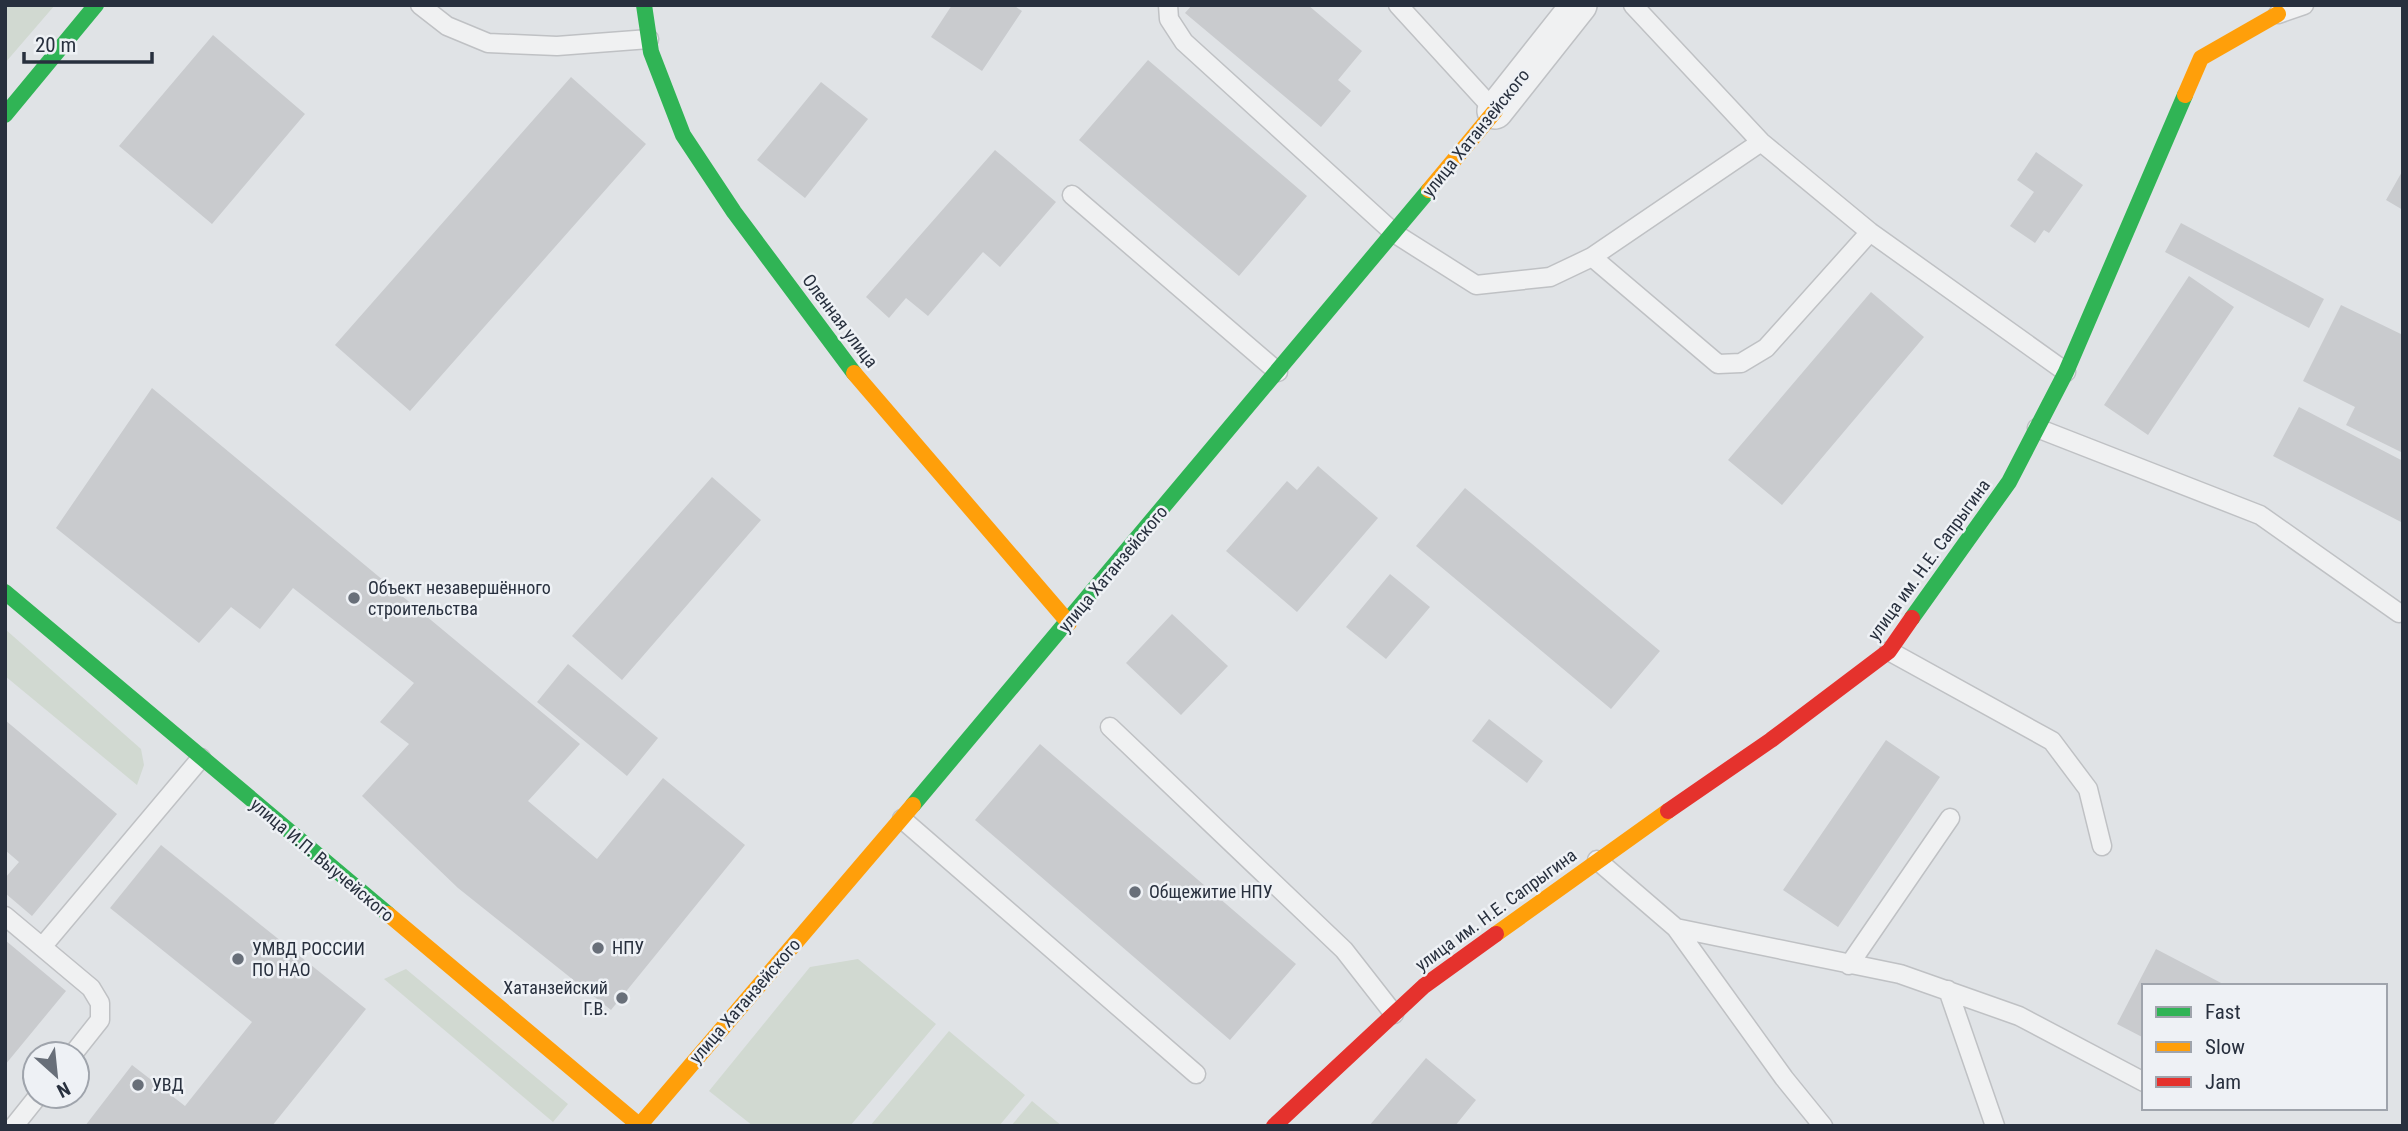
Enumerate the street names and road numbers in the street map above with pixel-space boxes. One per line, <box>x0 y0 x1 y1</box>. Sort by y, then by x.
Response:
street label: улица Хатанзейского <box>1418 65 1534 201</box>
street label: Оленная улица <box>798 270 882 372</box>
street label: улица им. Н.Е. Сапрыгина <box>1863 475 1994 644</box>
street label: улица Хатанзейского <box>1054 501 1172 636</box>
street label: улица И.П. Выучейского <box>246 793 398 926</box>
street label: улица им. Н.Е. Сапрыгина <box>1411 844 1580 975</box>
street label: улица Хатанзейского <box>685 934 805 1067</box>

